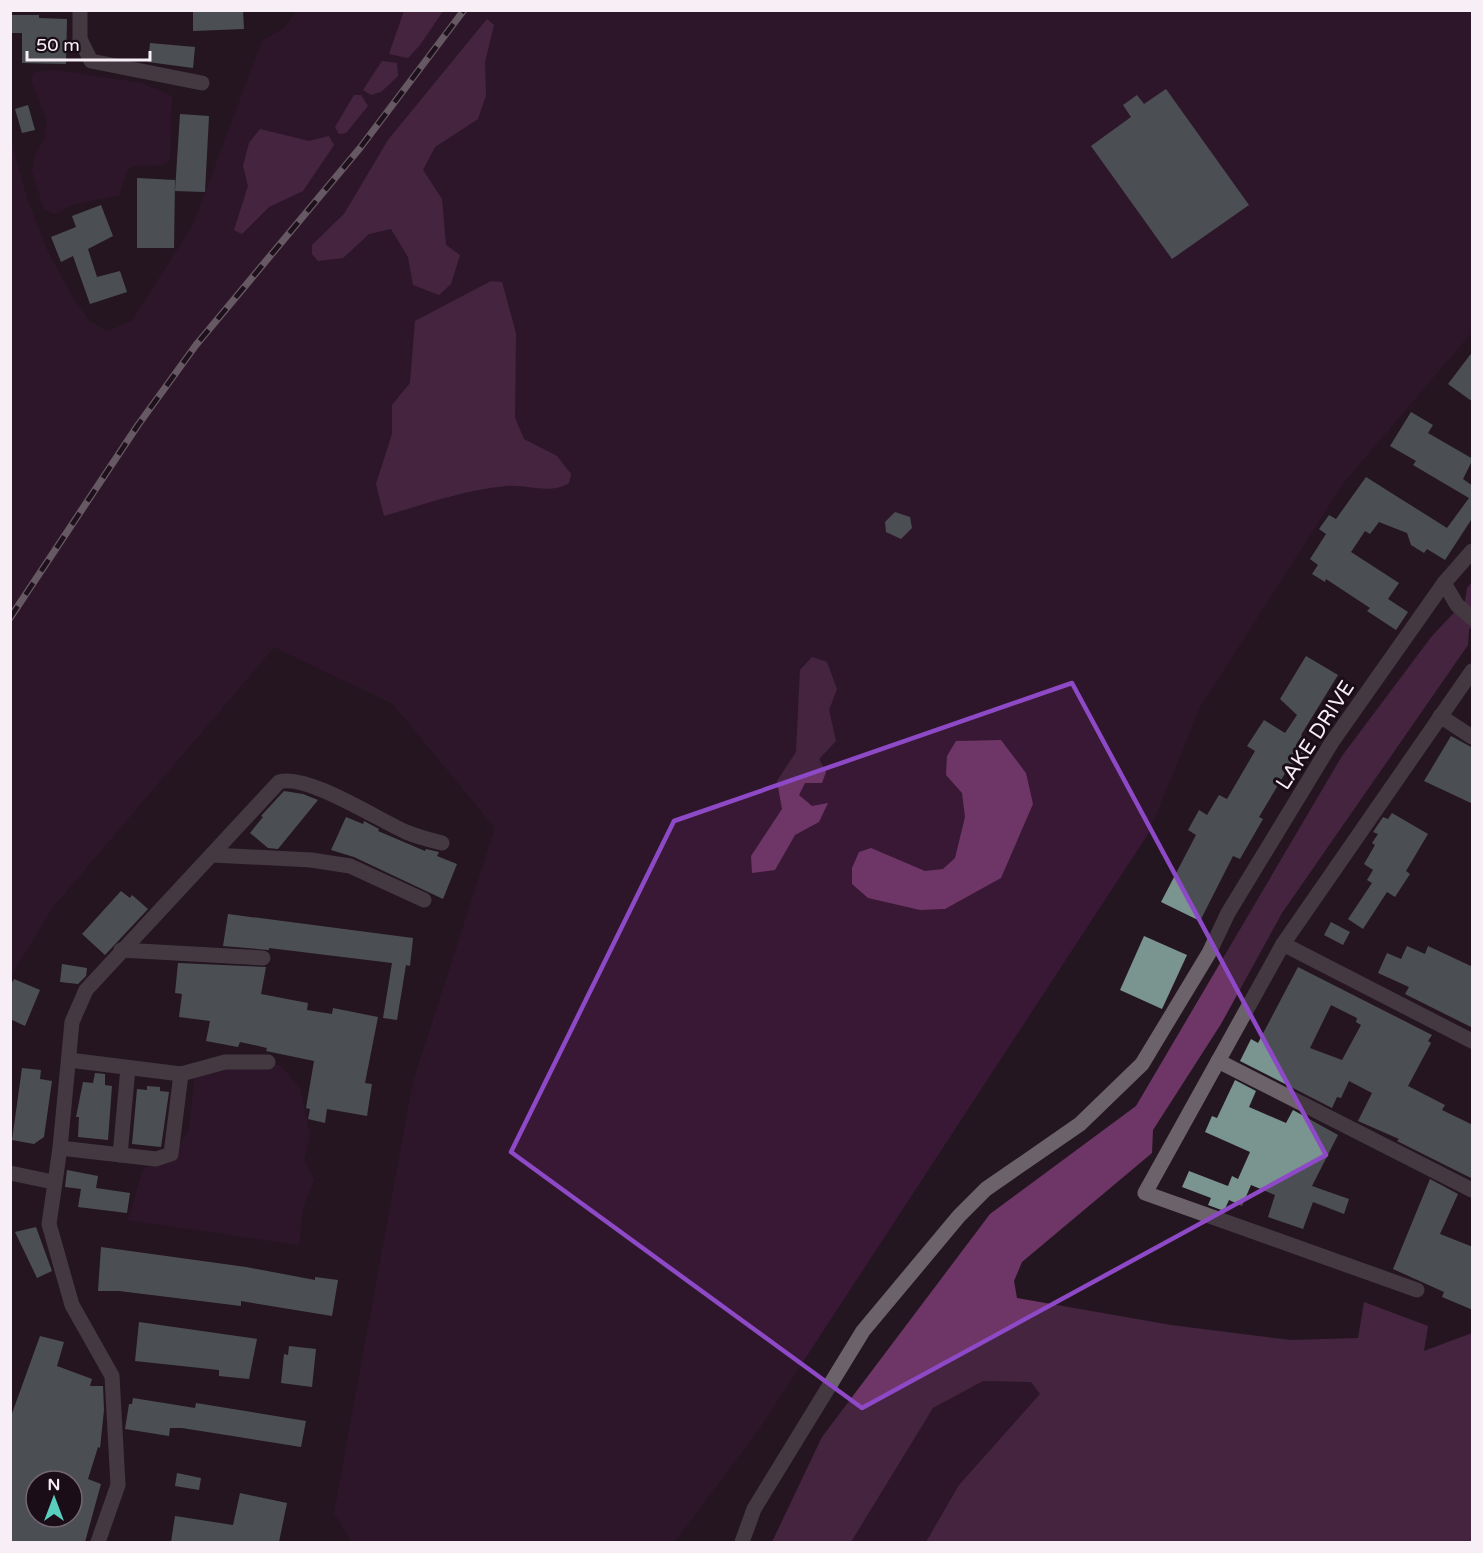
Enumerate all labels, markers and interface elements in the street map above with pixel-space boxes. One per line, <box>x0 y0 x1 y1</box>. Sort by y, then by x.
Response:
scale bar <box>27 24 150 62</box>
text: 50 m <box>36 34 80 56</box>
street label: LAKE DRIVE <box>1271 676 1360 794</box>
north arrow <box>24 1469 84 1529</box>
text: N <box>48 1475 60 1495</box>

